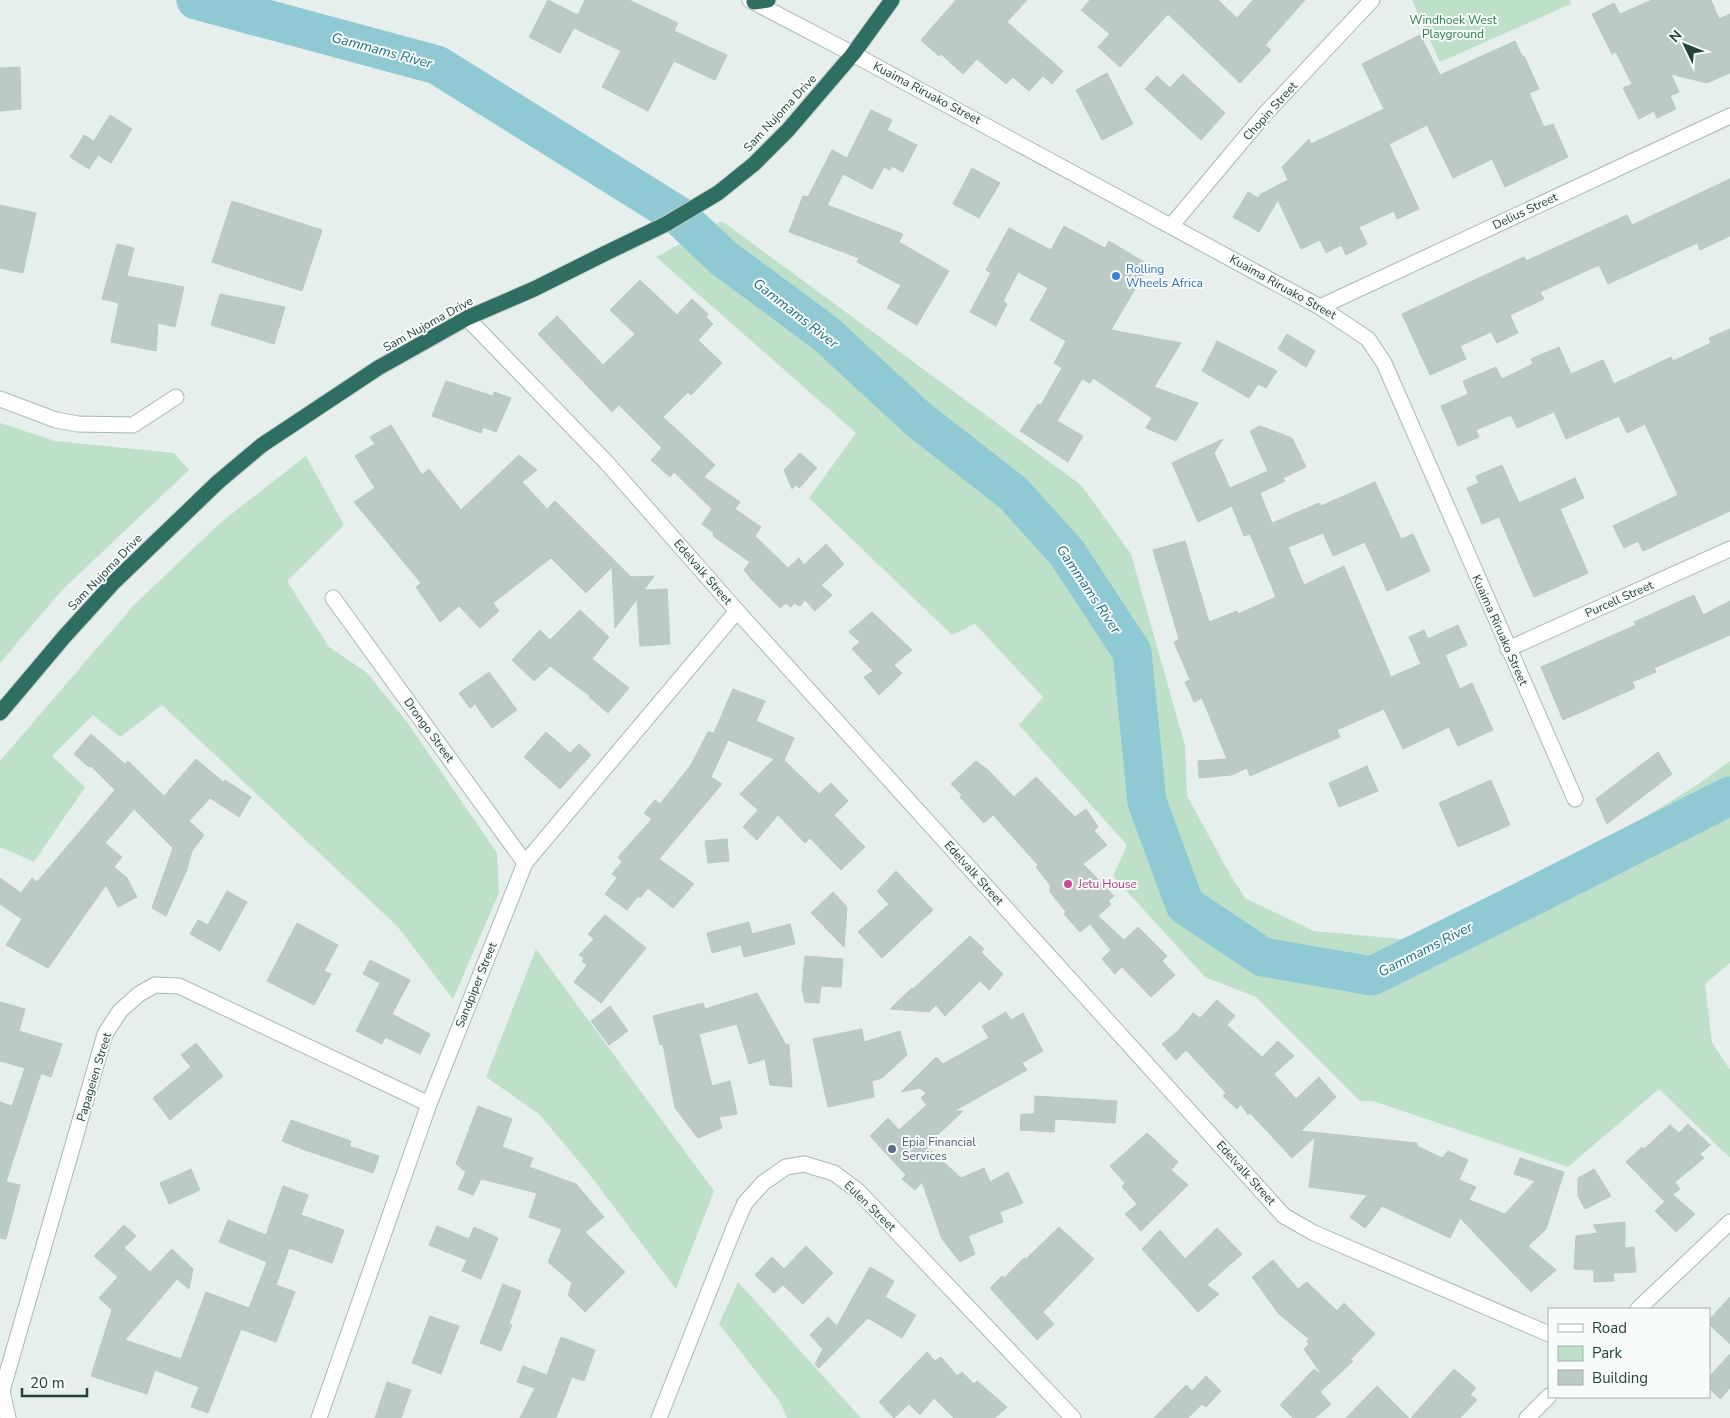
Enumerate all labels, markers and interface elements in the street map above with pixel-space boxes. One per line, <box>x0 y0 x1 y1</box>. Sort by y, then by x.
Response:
park label: Windhoek West Playground <box>1409 12 1498 42</box>
north arrow <box>1660 20 1710 70</box>
text: N <box>1665 26 1686 47</box>
water label: Gammams River <box>329 28 435 73</box>
street label: Kuaima Riruako Street <box>870 58 984 128</box>
street label: Sam Nujoma Drive <box>740 71 820 155</box>
street label: Chopin Street <box>1239 78 1301 144</box>
street label: Delius Street <box>1490 189 1561 233</box>
street label: Kuaima Riruako Street <box>1227 251 1340 323</box>
place label: Rolling Wheels Africa <box>1126 261 1203 291</box>
marker: Rolling Wheels Africa <box>1110 270 1122 282</box>
water label: Gammams River <box>749 274 843 353</box>
street label: Sam Nujoma Drive <box>380 293 476 355</box>
street label: Sam Nujoma Drive <box>64 530 146 614</box>
street label: Edelvalk Street <box>670 536 736 609</box>
water label: Gammams River <box>1052 541 1126 638</box>
street label: Kuaima Riruako Street <box>1468 572 1532 689</box>
street label: Purcell Street <box>1582 576 1656 621</box>
street label: Drongo Street <box>400 694 458 766</box>
street label: Edelvalk Street <box>941 837 1008 909</box>
place label: Jetu House <box>1077 876 1137 892</box>
marker: Jetu House <box>1062 878 1074 890</box>
water label: Gammams River <box>1375 917 1477 981</box>
street label: Sandpiper Street <box>452 939 501 1030</box>
street label: Papageien Street <box>73 1030 115 1123</box>
place label: Epia Financial Services <box>902 1134 976 1164</box>
street label: Edelvalk Street <box>1213 1137 1280 1209</box>
marker: Epia Financial Services <box>886 1143 898 1155</box>
street label: Eulen Street <box>841 1177 900 1235</box>
legend <box>1548 1308 1710 1398</box>
text: Road <box>1592 1318 1627 1338</box>
text: Park <box>1592 1343 1622 1363</box>
scale bar <box>22 1366 88 1398</box>
text: Building <box>1592 1368 1648 1388</box>
text: 20 m <box>30 1373 65 1393</box>

